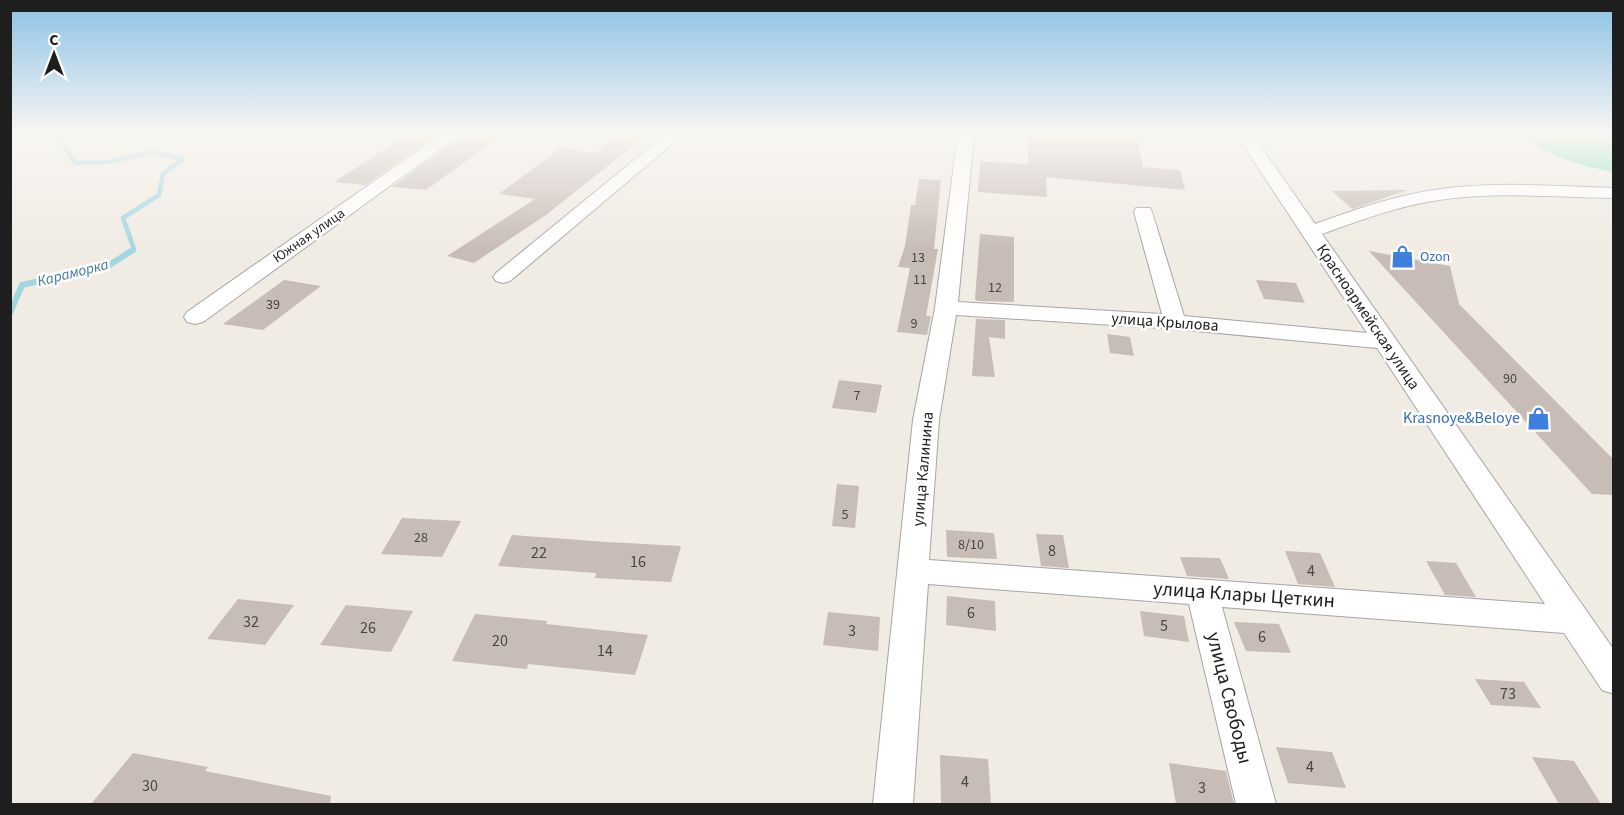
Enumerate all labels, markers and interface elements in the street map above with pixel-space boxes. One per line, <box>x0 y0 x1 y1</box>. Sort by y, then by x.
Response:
north arrow <box>24 24 84 84</box>
text: С <box>49 29 59 51</box>
street label: Южная улица <box>269 204 349 268</box>
street label: Красноармейская улица <box>1311 240 1425 394</box>
shop icon: Ozon <box>1389 244 1415 270</box>
place label: Ozon <box>1420 247 1450 267</box>
house number: 13 <box>911 248 925 268</box>
water label: Караморка <box>35 254 111 292</box>
house number: 11 <box>913 270 927 290</box>
house number: 12 <box>988 278 1002 298</box>
house number: 39 <box>266 295 280 315</box>
street label: улица Крылова <box>1111 307 1219 337</box>
house number: 9 <box>911 314 918 334</box>
house number: 90 <box>1503 369 1517 389</box>
house number: 7 <box>854 386 861 406</box>
shop icon: Krasnoye&Beloye <box>1525 405 1551 431</box>
place label: Krasnoye&Beloye <box>1403 407 1520 429</box>
street label: улица Калинина <box>907 411 939 527</box>
house number: 5 <box>842 505 849 525</box>
house number: 28 <box>414 528 428 548</box>
house number: 8/10 <box>958 535 984 555</box>
house number: 8 <box>1048 540 1056 562</box>
house number: 22 <box>531 542 547 564</box>
house number: 16 <box>630 551 646 573</box>
house number: 4 <box>1307 560 1315 582</box>
street label: улица Клары Цеткин <box>1152 575 1336 615</box>
house number: 6 <box>967 602 975 624</box>
house number: 32 <box>243 611 259 633</box>
house number: 5 <box>1160 615 1168 637</box>
house number: 26 <box>360 617 376 639</box>
house number: 3 <box>848 620 856 642</box>
house number: 6 <box>1258 626 1266 648</box>
street label: улица Свободы <box>1199 629 1259 767</box>
house number: 20 <box>492 630 508 652</box>
house number: 14 <box>597 640 613 662</box>
house number: 73 <box>1500 683 1516 705</box>
house number: 4 <box>1306 756 1314 778</box>
house number: 4 <box>961 771 969 793</box>
house number: 30 <box>142 775 158 797</box>
house number: 3 <box>1198 777 1206 799</box>

